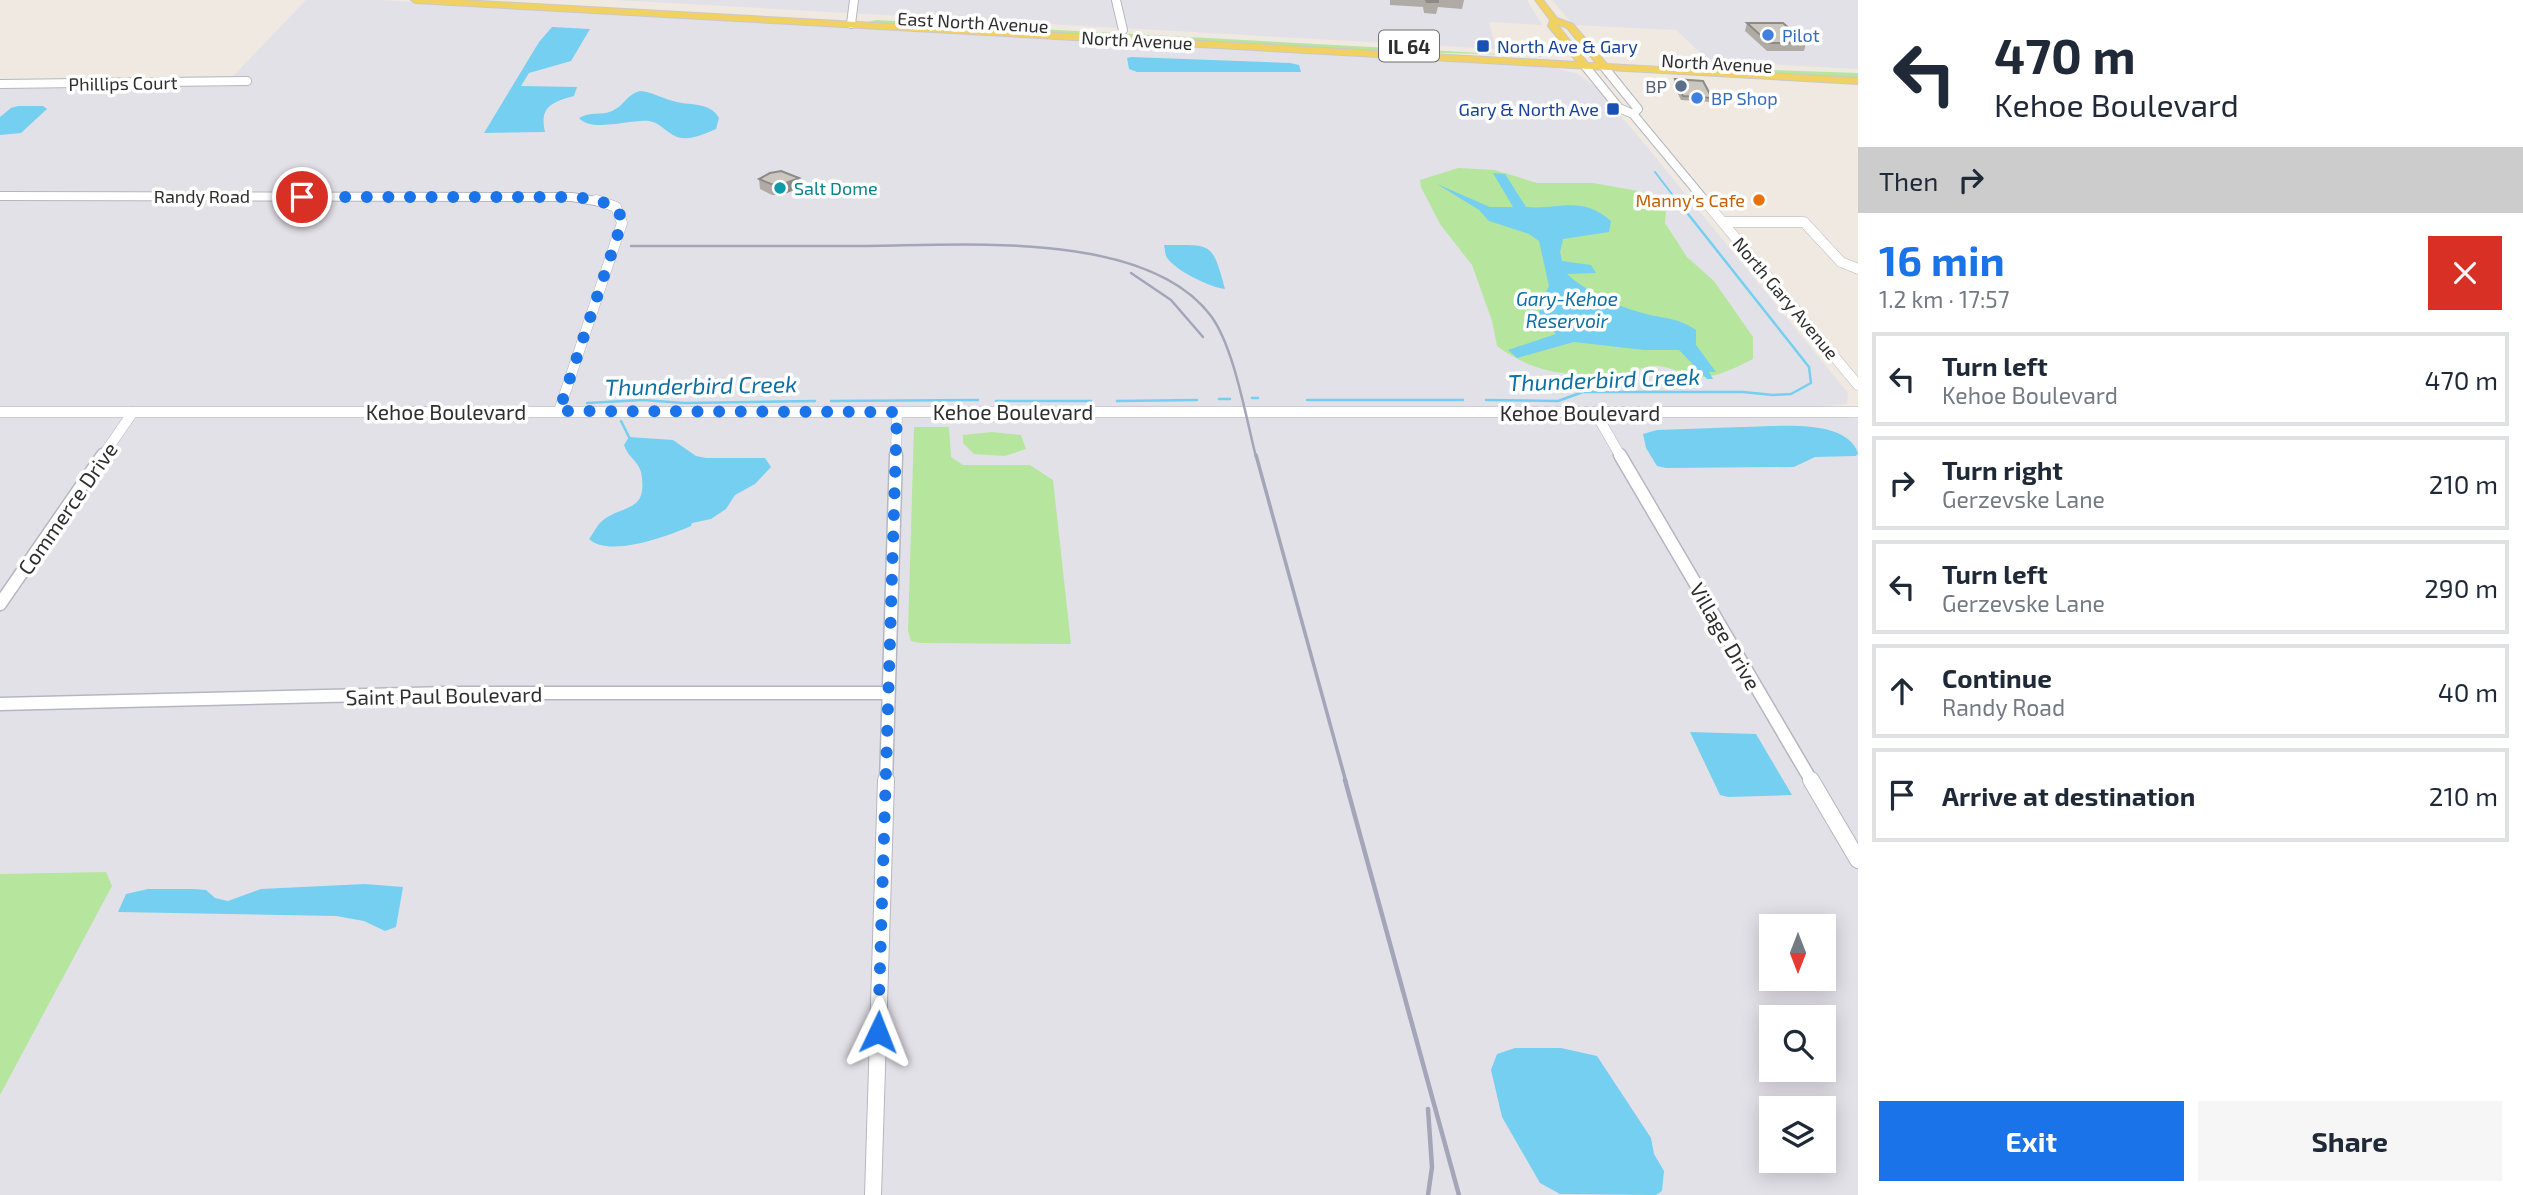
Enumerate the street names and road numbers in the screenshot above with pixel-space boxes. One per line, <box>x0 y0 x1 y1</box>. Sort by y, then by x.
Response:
street label: East North Avenue <box>897 7 1049 37</box>
street label: North Avenue <box>1081 26 1193 54</box>
road number: IL 64 <box>1379 30 1439 61</box>
street label: North Avenue <box>1661 49 1773 77</box>
street label: Phillips Court <box>68 71 178 95</box>
street label: Randy Road <box>154 185 250 207</box>
street label: North Gary Avenue <box>1728 232 1844 364</box>
street label: Kehoe Boulevard <box>366 399 526 424</box>
street label: Kehoe Boulevard <box>933 399 1093 424</box>
street label: Kehoe Boulevard <box>1500 400 1660 425</box>
street label: Commerce Drive <box>12 437 122 579</box>
street label: Village Drive <box>1685 578 1767 694</box>
street label: Saint Paul Boulevard <box>345 681 543 709</box>

